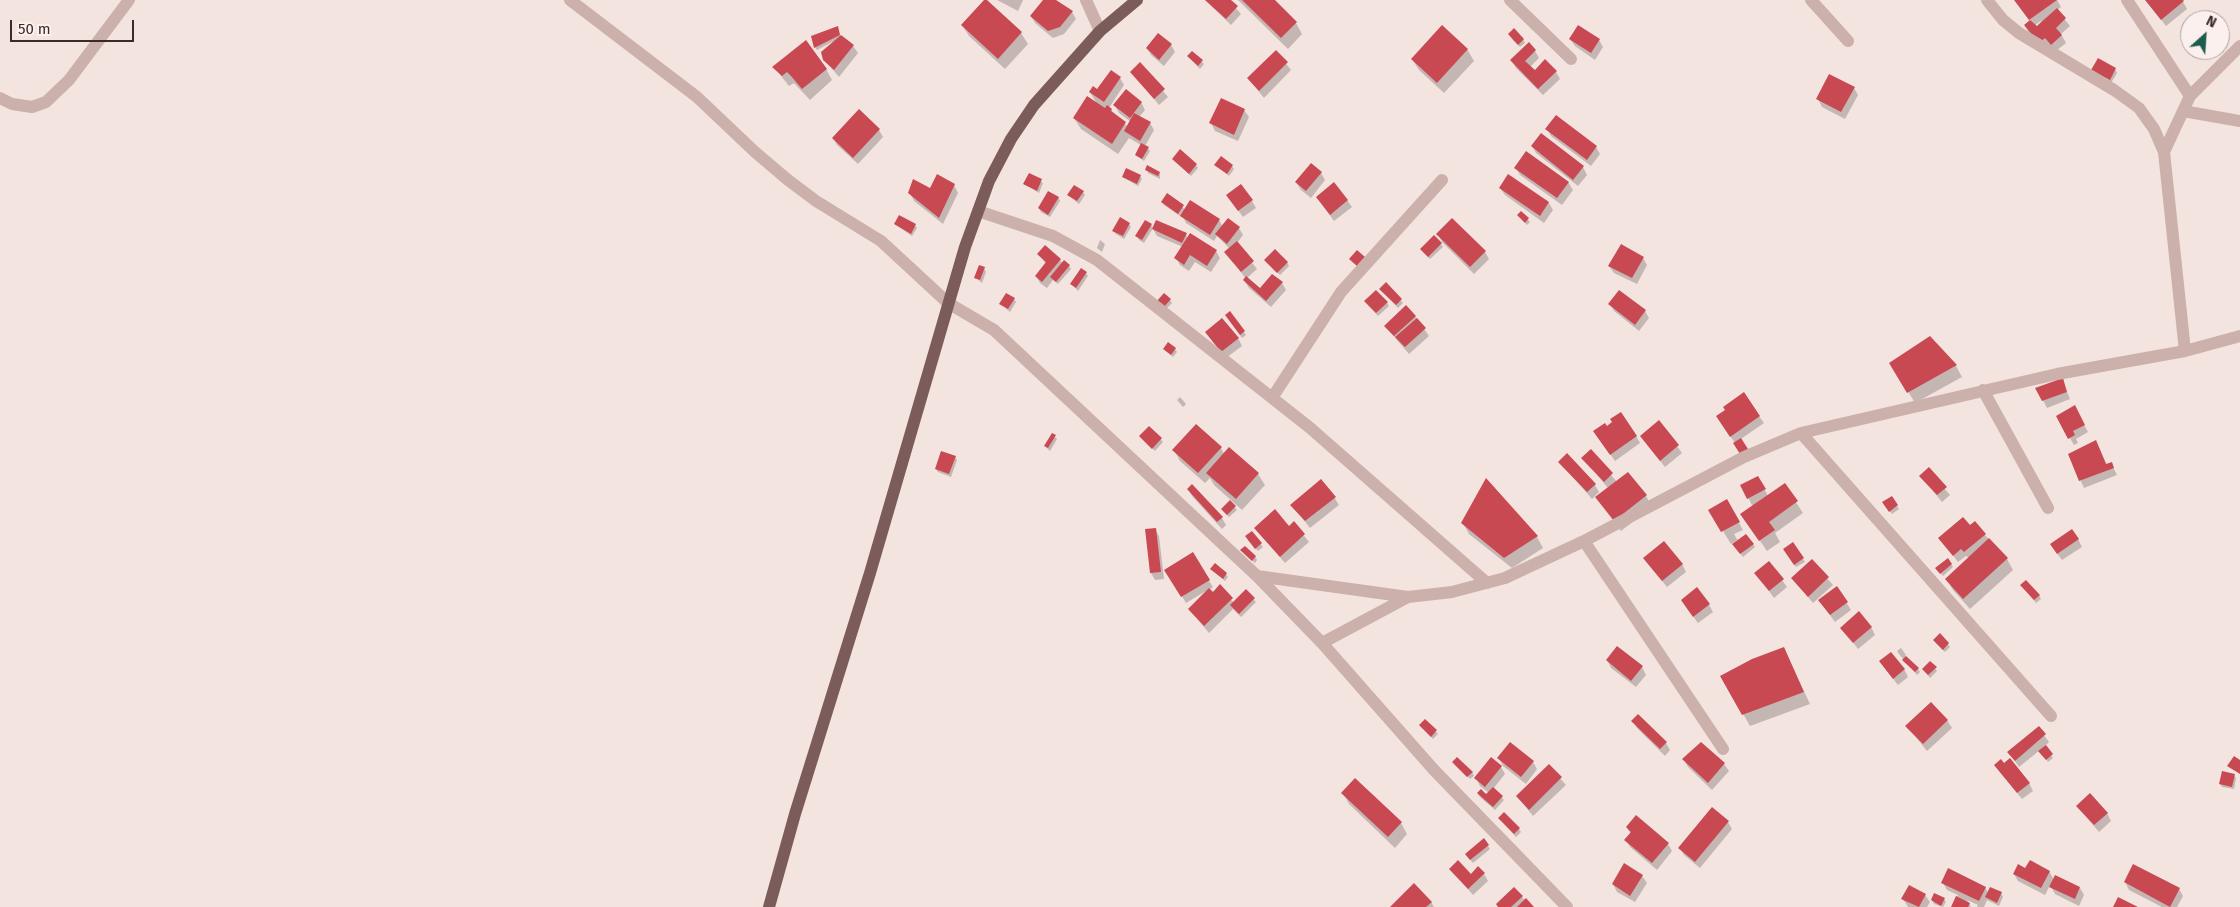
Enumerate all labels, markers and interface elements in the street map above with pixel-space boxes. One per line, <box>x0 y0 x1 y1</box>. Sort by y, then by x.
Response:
scale bar <box>12 10 136 42</box>
north arrow <box>2180 10 2230 60</box>
text: N <box>2203 12 2219 32</box>
text: 50 m <box>18 20 51 38</box>

